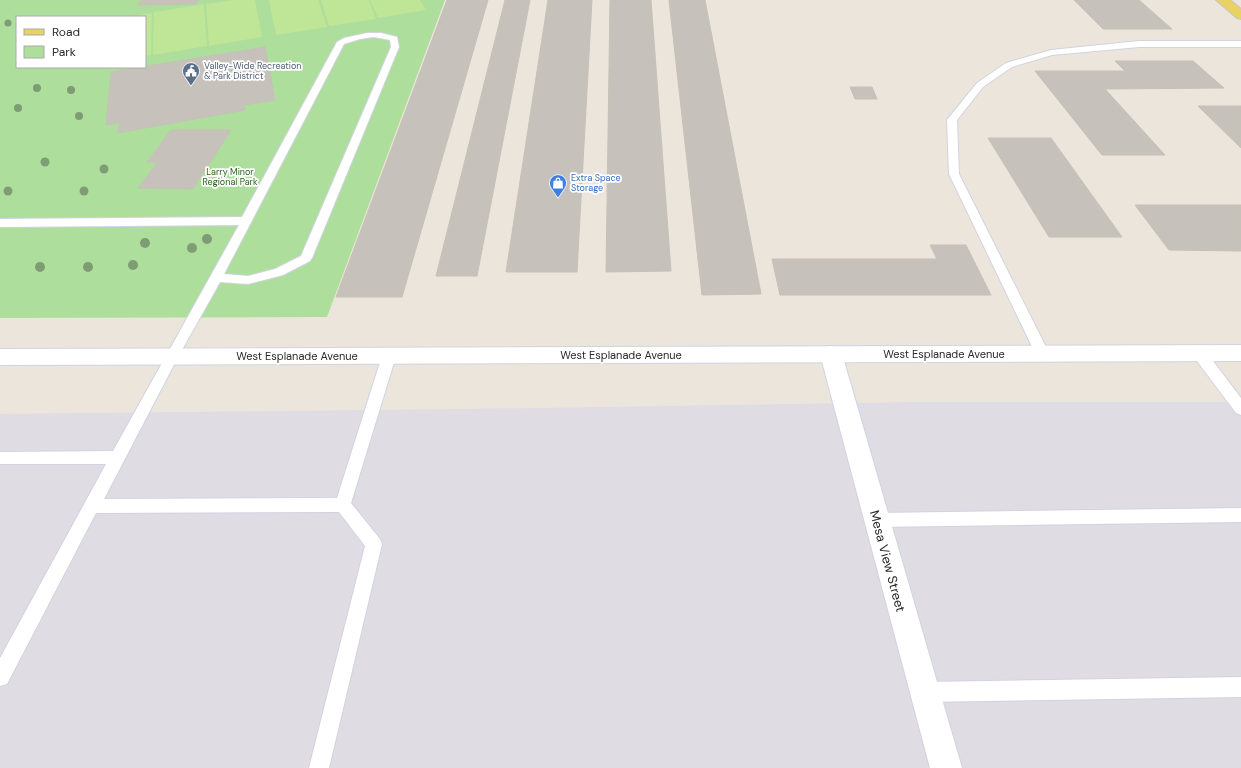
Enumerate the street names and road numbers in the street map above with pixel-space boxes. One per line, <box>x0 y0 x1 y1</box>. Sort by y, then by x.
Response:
street label: West Esplanade Avenue <box>883 347 1005 361</box>
street label: West Esplanade Avenue <box>560 348 682 362</box>
street label: West Esplanade Avenue <box>236 349 358 363</box>
street label: Mesa View Street <box>866 508 909 614</box>

